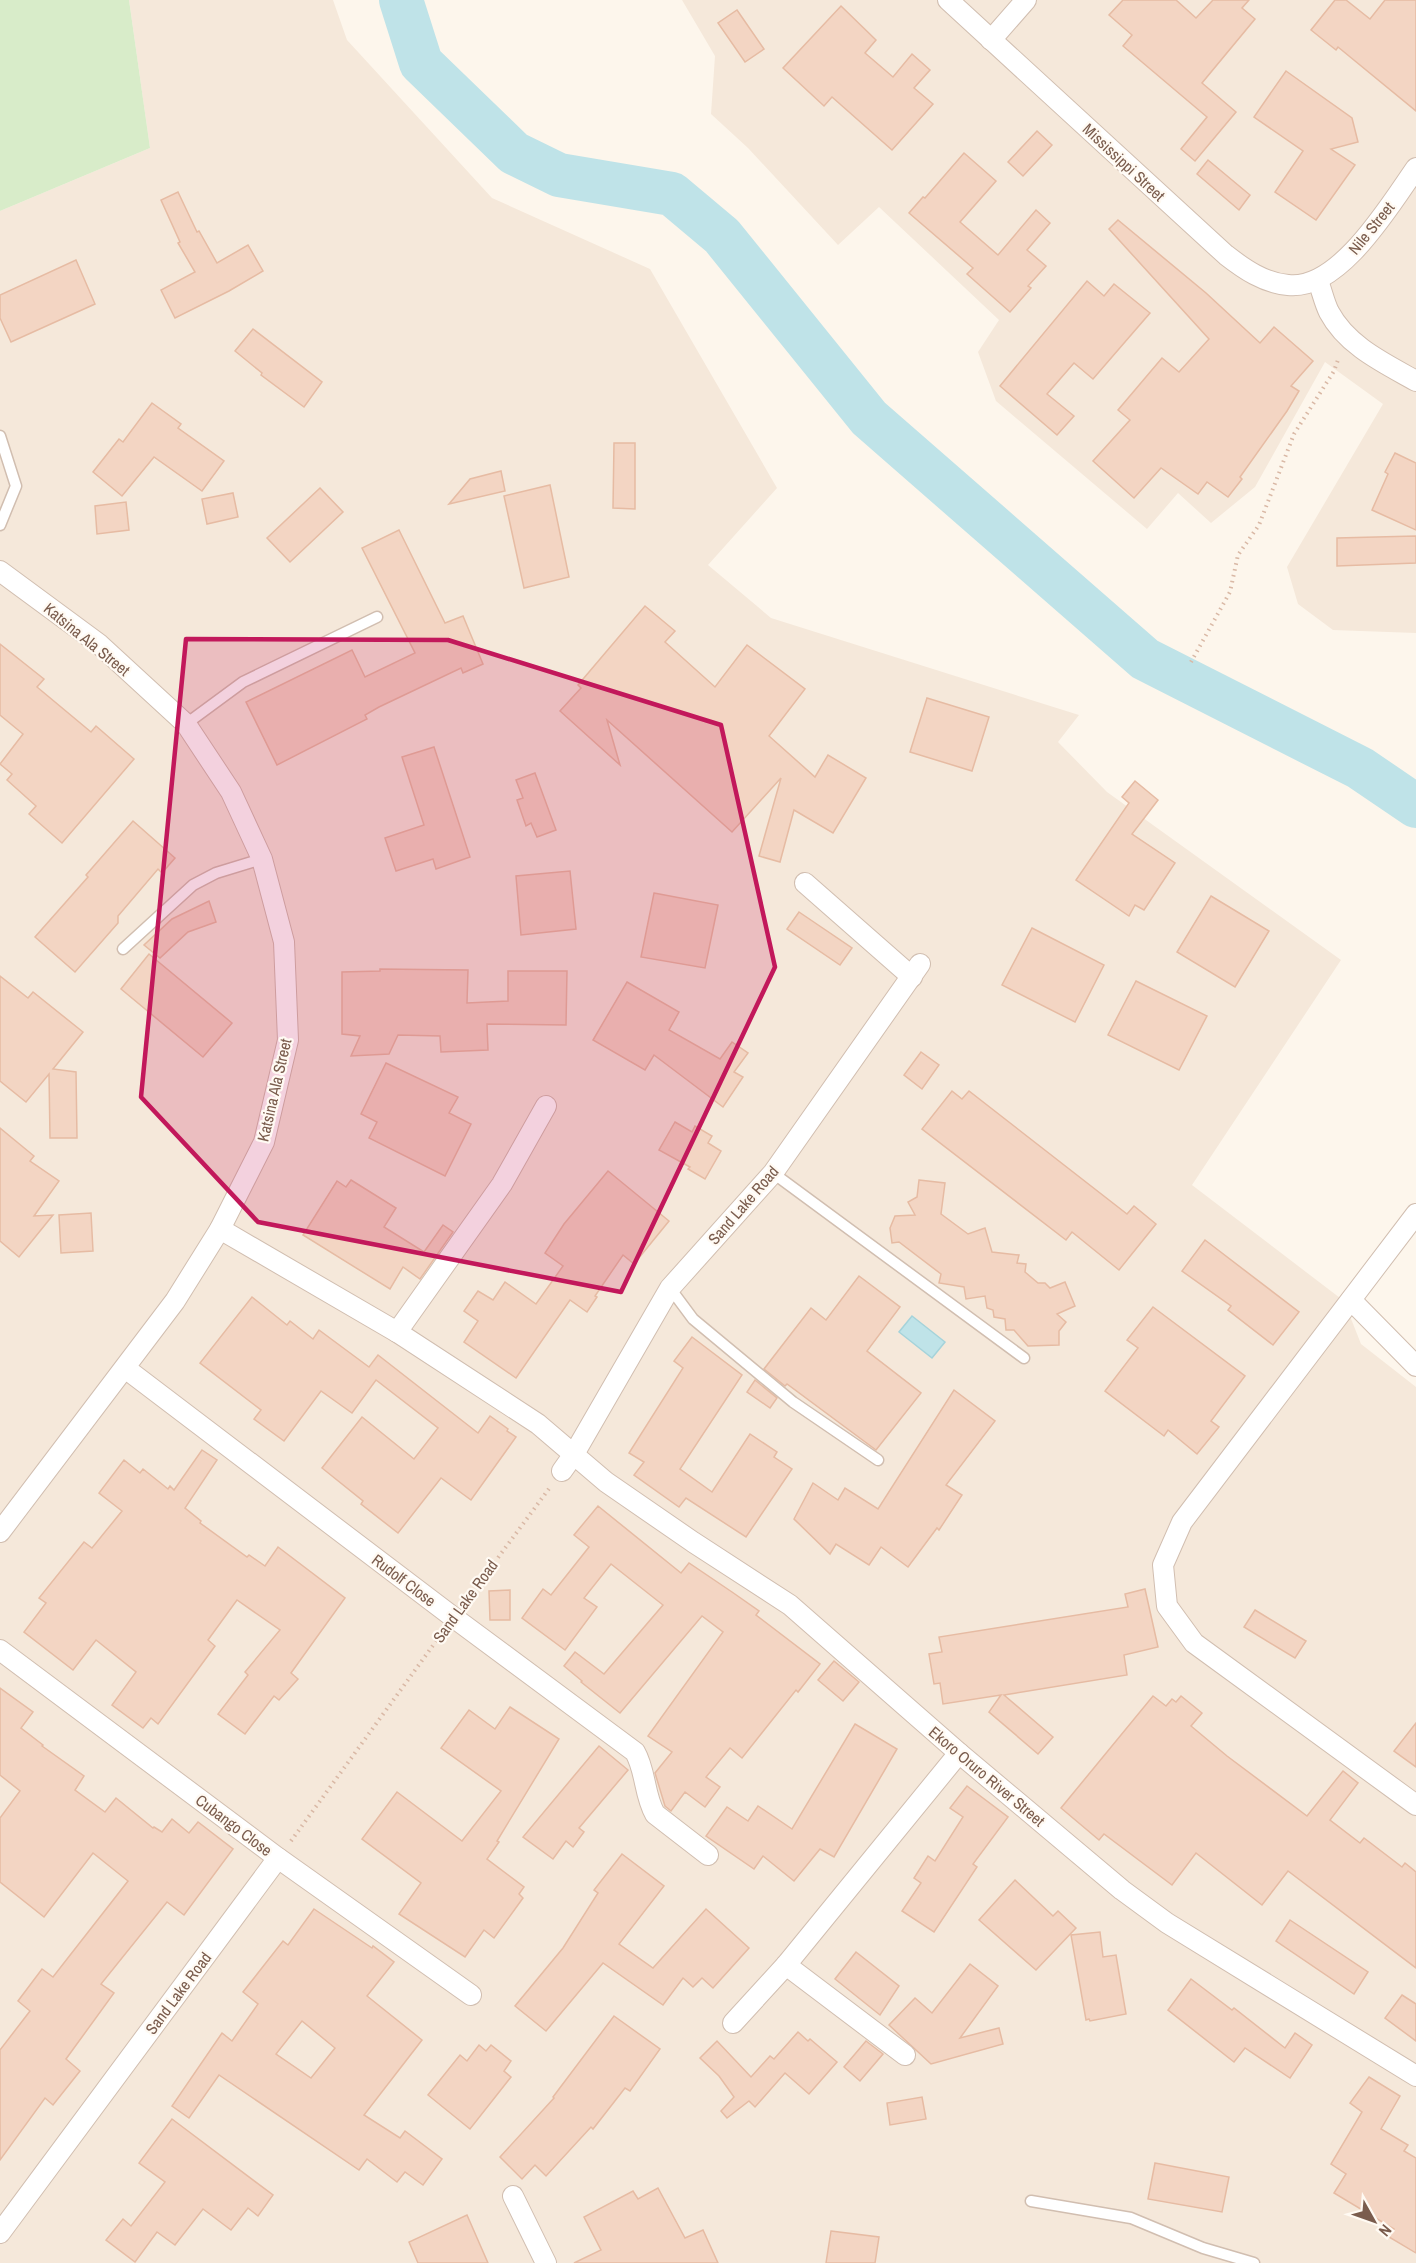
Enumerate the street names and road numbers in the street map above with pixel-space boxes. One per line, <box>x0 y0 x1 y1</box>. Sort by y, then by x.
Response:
street label: Mississippi Street <box>1078 118 1170 206</box>
street label: Nile Street <box>1343 197 1399 259</box>
street label: Katsina Ala Street <box>39 597 135 681</box>
street label: Katsina Ala Street <box>251 1036 297 1144</box>
street label: Sand Lake Road <box>703 1161 783 1249</box>
street label: Rudolf Close <box>367 1549 441 1611</box>
street label: Sand Lake Road <box>427 1555 503 1647</box>
street label: Ekoro Oruro River Street <box>924 1721 1050 1831</box>
street label: Cubango Close <box>191 1789 277 1861</box>
street label: Sand Lake Road <box>140 1947 216 2039</box>

